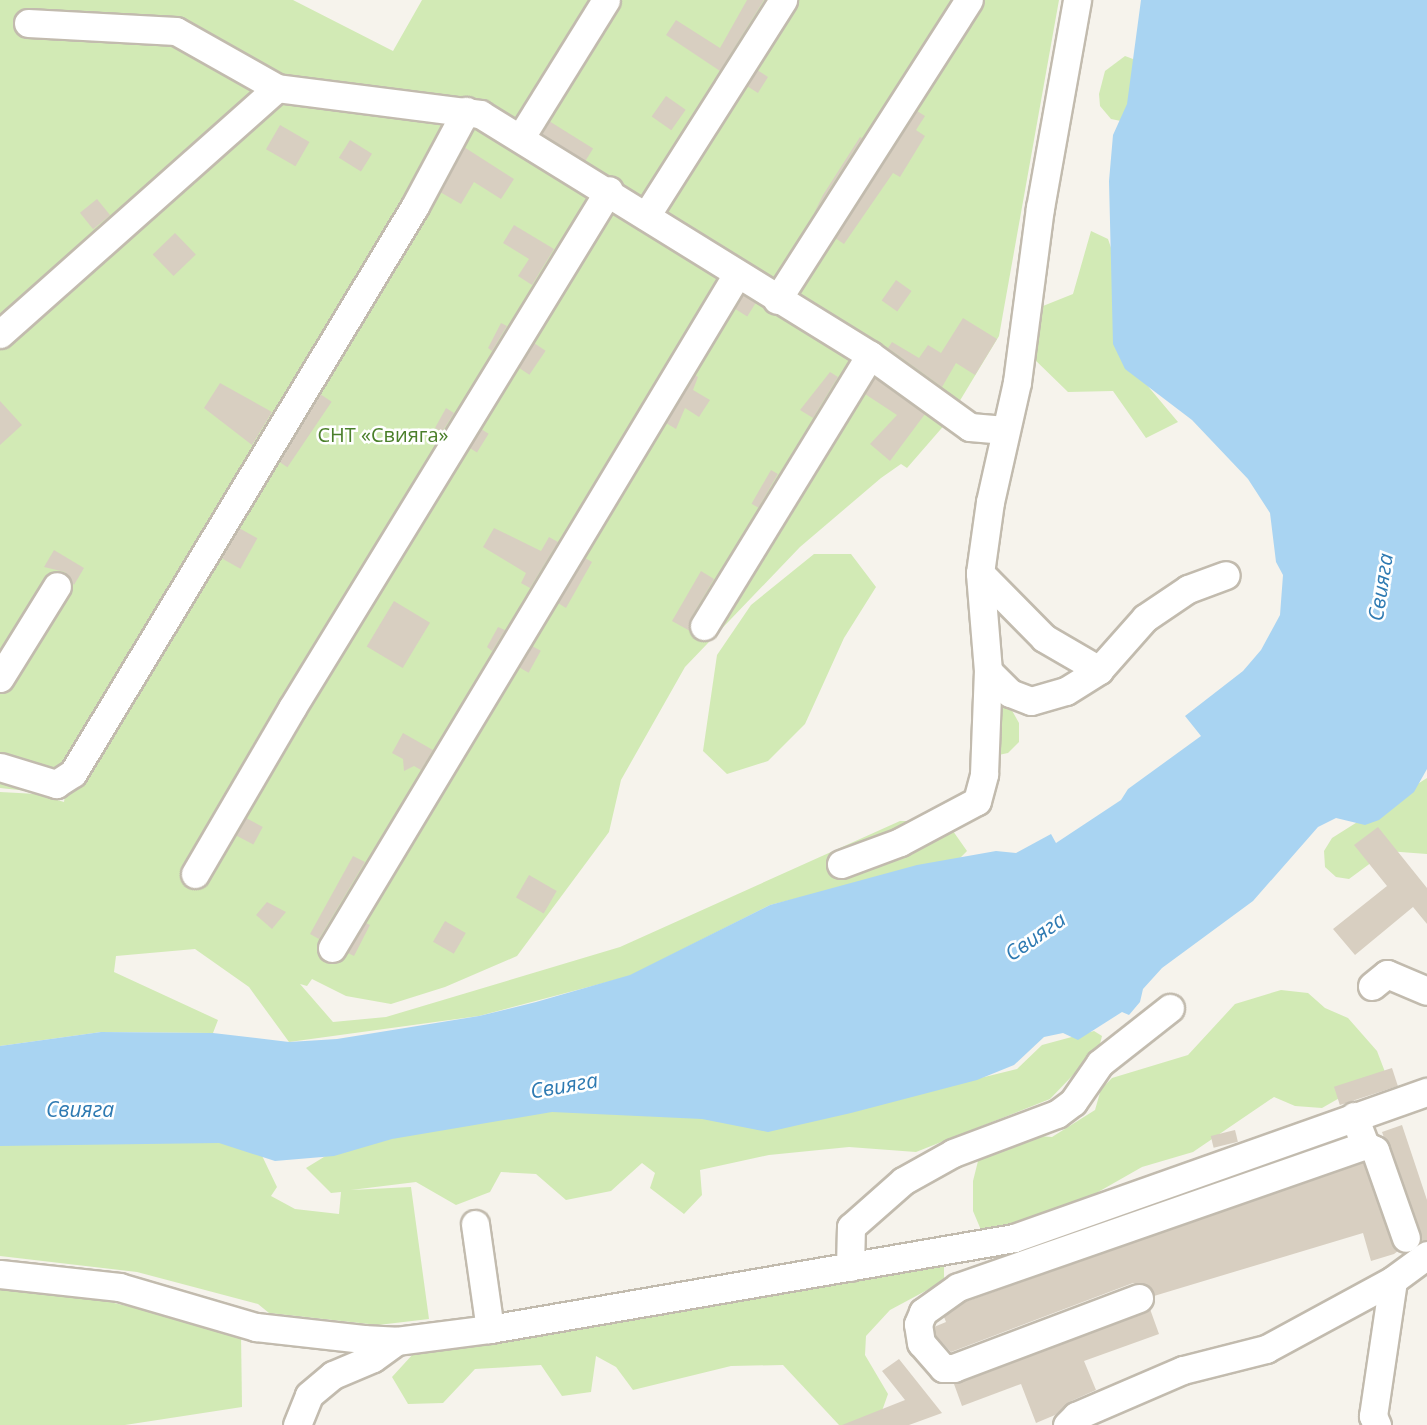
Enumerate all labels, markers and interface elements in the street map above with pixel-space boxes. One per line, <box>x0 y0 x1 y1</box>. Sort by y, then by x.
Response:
park label: СНТ «Свияга» <box>318 422 448 446</box>
water label: Свияга <box>1362 551 1398 623</box>
water label: Свияга <box>1000 906 1070 966</box>
water label: Свияга <box>528 1067 600 1103</box>
water label: Свияга <box>46 1096 114 1122</box>

